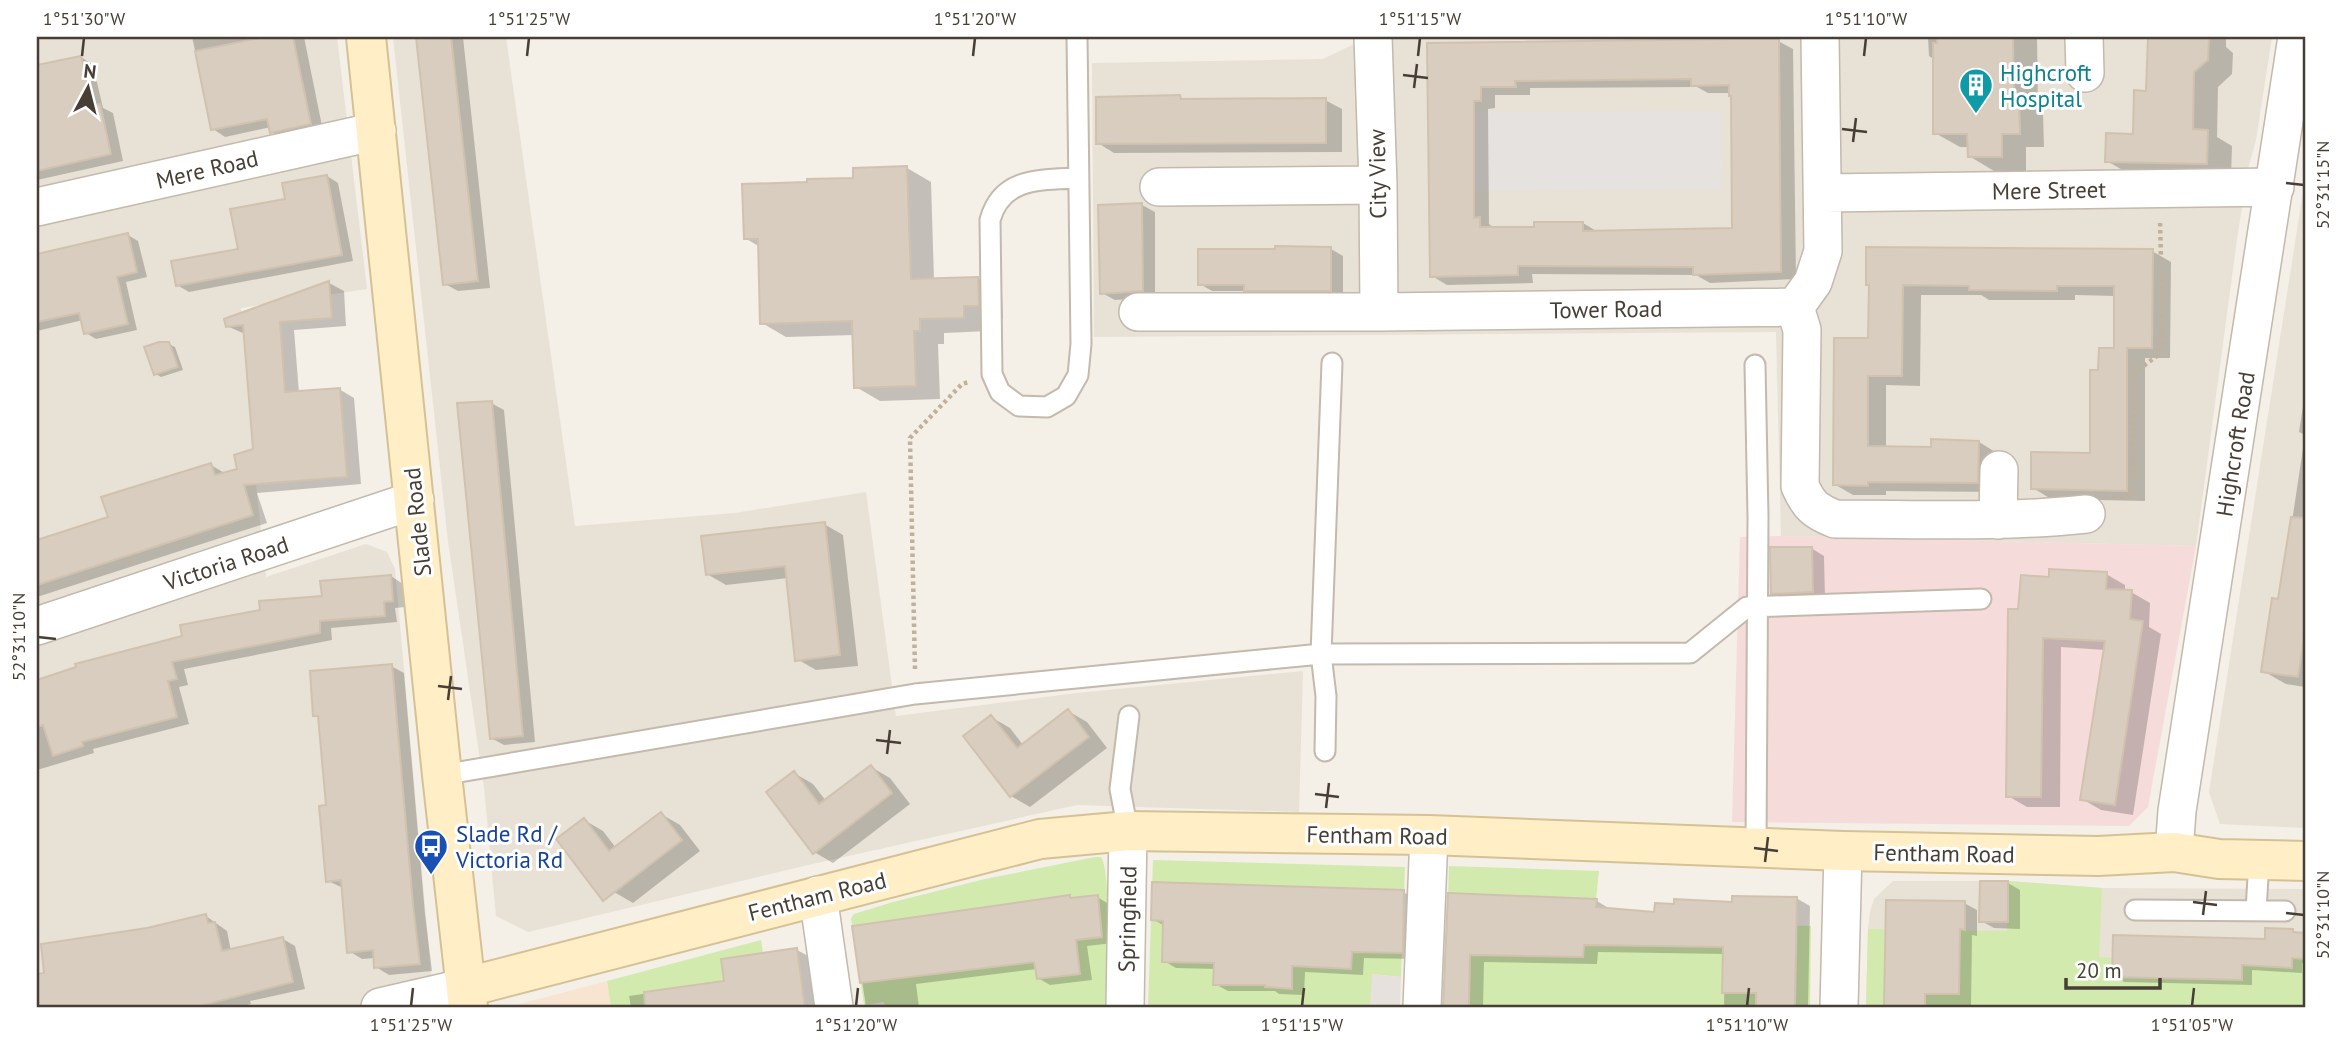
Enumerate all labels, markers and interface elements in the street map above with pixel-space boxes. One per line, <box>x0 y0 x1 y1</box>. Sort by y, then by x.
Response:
text: 1°51'30"W <box>43 7 125 30</box>
text: 1°51'25"W <box>488 7 570 30</box>
text: 1°51'20"W <box>934 7 1016 30</box>
text: 1°51'15"W <box>1379 7 1461 30</box>
text: 1°51'10"W <box>1825 7 1907 30</box>
north arrow <box>52 52 122 122</box>
text: N <box>82 58 98 84</box>
place label: Highcroft Hospital <box>2000 58 2092 113</box>
building icon: Highcroft Hospital <box>1957 66 1995 115</box>
street label: City View <box>1362 129 1392 219</box>
text: 52°31'15"N <box>2311 141 2334 229</box>
street label: Mere Road <box>153 143 261 195</box>
street label: Mere Street <box>1992 175 2107 205</box>
street label: Tower Road <box>1549 294 1663 324</box>
street label: Highcroft Road <box>2209 369 2261 519</box>
street label: Slade Road <box>397 466 437 578</box>
street label: Victoria Road <box>159 529 292 597</box>
text: 52°31'10"N <box>7 593 30 681</box>
place label: Slade Rd / Victoria Rd <box>455 819 563 874</box>
street label: Fentham Road <box>1306 819 1448 851</box>
bus stop icon: Slade Rd / Victoria Rd <box>412 827 450 876</box>
street label: Fentham Road <box>1873 837 2015 869</box>
street label: Fentham Road <box>745 865 889 927</box>
street label: Springfield <box>1112 865 1142 973</box>
text: 52°31'10"N <box>2311 871 2334 959</box>
scale bar <box>2066 946 2160 990</box>
text: 20 m <box>2076 957 2122 984</box>
text: 1°51'25"W <box>370 1013 452 1036</box>
text: 1°51'20"W <box>815 1013 897 1036</box>
text: 1°51'15"W <box>1261 1013 1343 1036</box>
text: 1°51'10"W <box>1706 1013 1788 1036</box>
text: 1°51'05"W <box>2151 1013 2233 1036</box>

